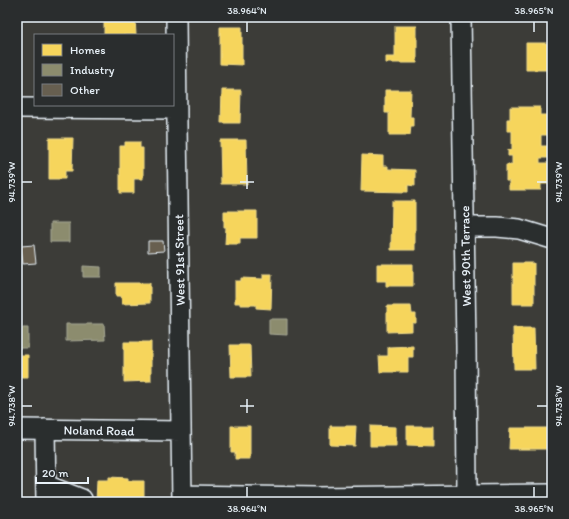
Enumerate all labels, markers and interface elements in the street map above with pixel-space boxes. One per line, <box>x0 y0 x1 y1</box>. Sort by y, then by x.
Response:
text: 38.964°N <box>227 4 267 17</box>
text: 38.965°N <box>515 4 554 17</box>
legend <box>34 34 174 106</box>
text: Homes <box>70 43 106 57</box>
text: Industry <box>70 63 115 77</box>
text: Other <box>70 83 100 97</box>
text: 94.739°W <box>5 161 18 202</box>
text: 94.739°W <box>552 161 565 202</box>
street label: West 90th Terrace <box>457 205 474 307</box>
street label: West 91st Street <box>171 214 188 306</box>
text: 94.738°W <box>5 385 18 427</box>
text: 94.738°W <box>552 385 565 427</box>
street label: Noland Road <box>63 422 135 439</box>
scale bar <box>36 459 88 485</box>
text: 20 m <box>42 466 69 480</box>
text: 38.964°N <box>227 502 267 515</box>
text: 38.965°N <box>515 502 554 515</box>

